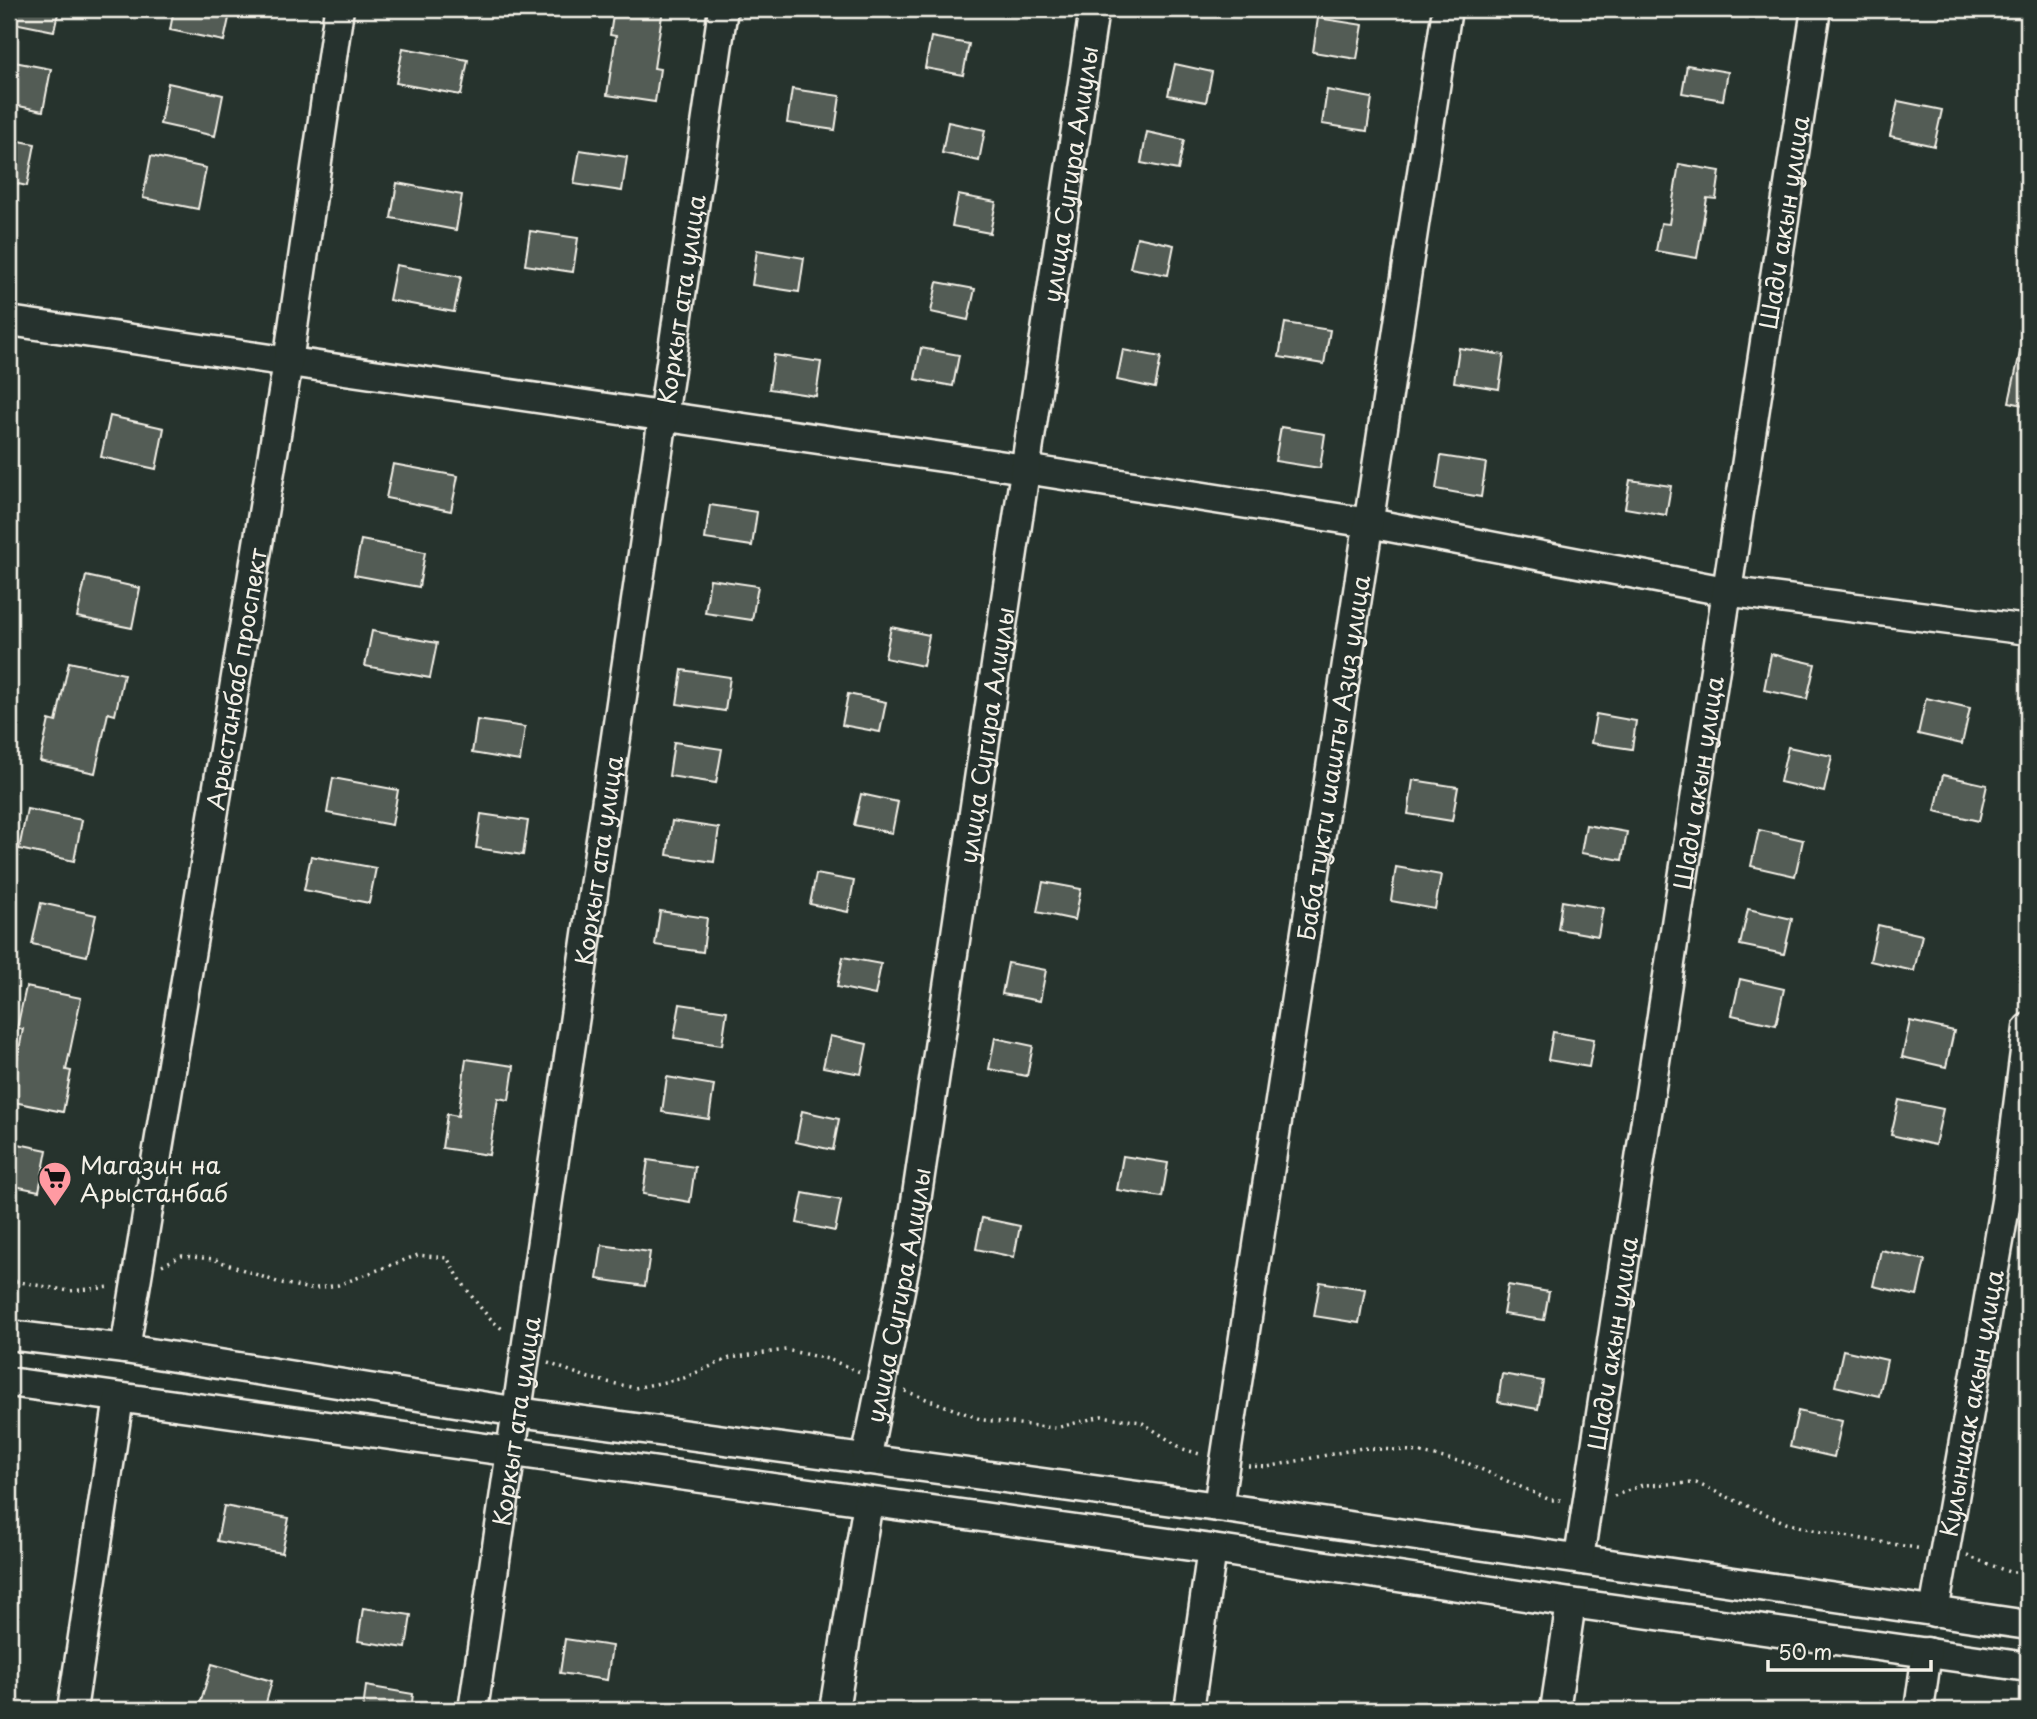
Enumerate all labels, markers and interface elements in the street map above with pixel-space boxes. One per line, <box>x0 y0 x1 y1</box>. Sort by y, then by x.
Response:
street label: улица Сугира Алиулы <box>1032 43 1106 305</box>
street label: Шади акын улица <box>1749 113 1817 332</box>
street label: Коркыт ата улица <box>647 192 714 406</box>
street label: Арыстанбаб проспект <box>196 545 275 813</box>
street label: Баба тукти шашты Азиз улица <box>1287 573 1378 943</box>
street label: улица Сугира Алиулы <box>949 604 1023 866</box>
street label: Шади акын улица <box>1663 673 1732 893</box>
street label: Коркыт ата улица <box>565 753 631 967</box>
place label: Магазин на Арыстанбаб <box>80 1146 228 1210</box>
supermarket icon: Магазин на Арыстанбаб <box>36 1159 74 1208</box>
street label: улица Сугира Алиулы <box>856 1165 939 1426</box>
street label: Шади акын улица <box>1578 1234 1646 1453</box>
street label: Кулыншак акын улица <box>1930 1267 2012 1539</box>
street label: Коркыт ата улица <box>482 1314 549 1528</box>
scale bar <box>1768 1628 1930 1672</box>
text: 50 m <box>1778 1635 1832 1667</box>

